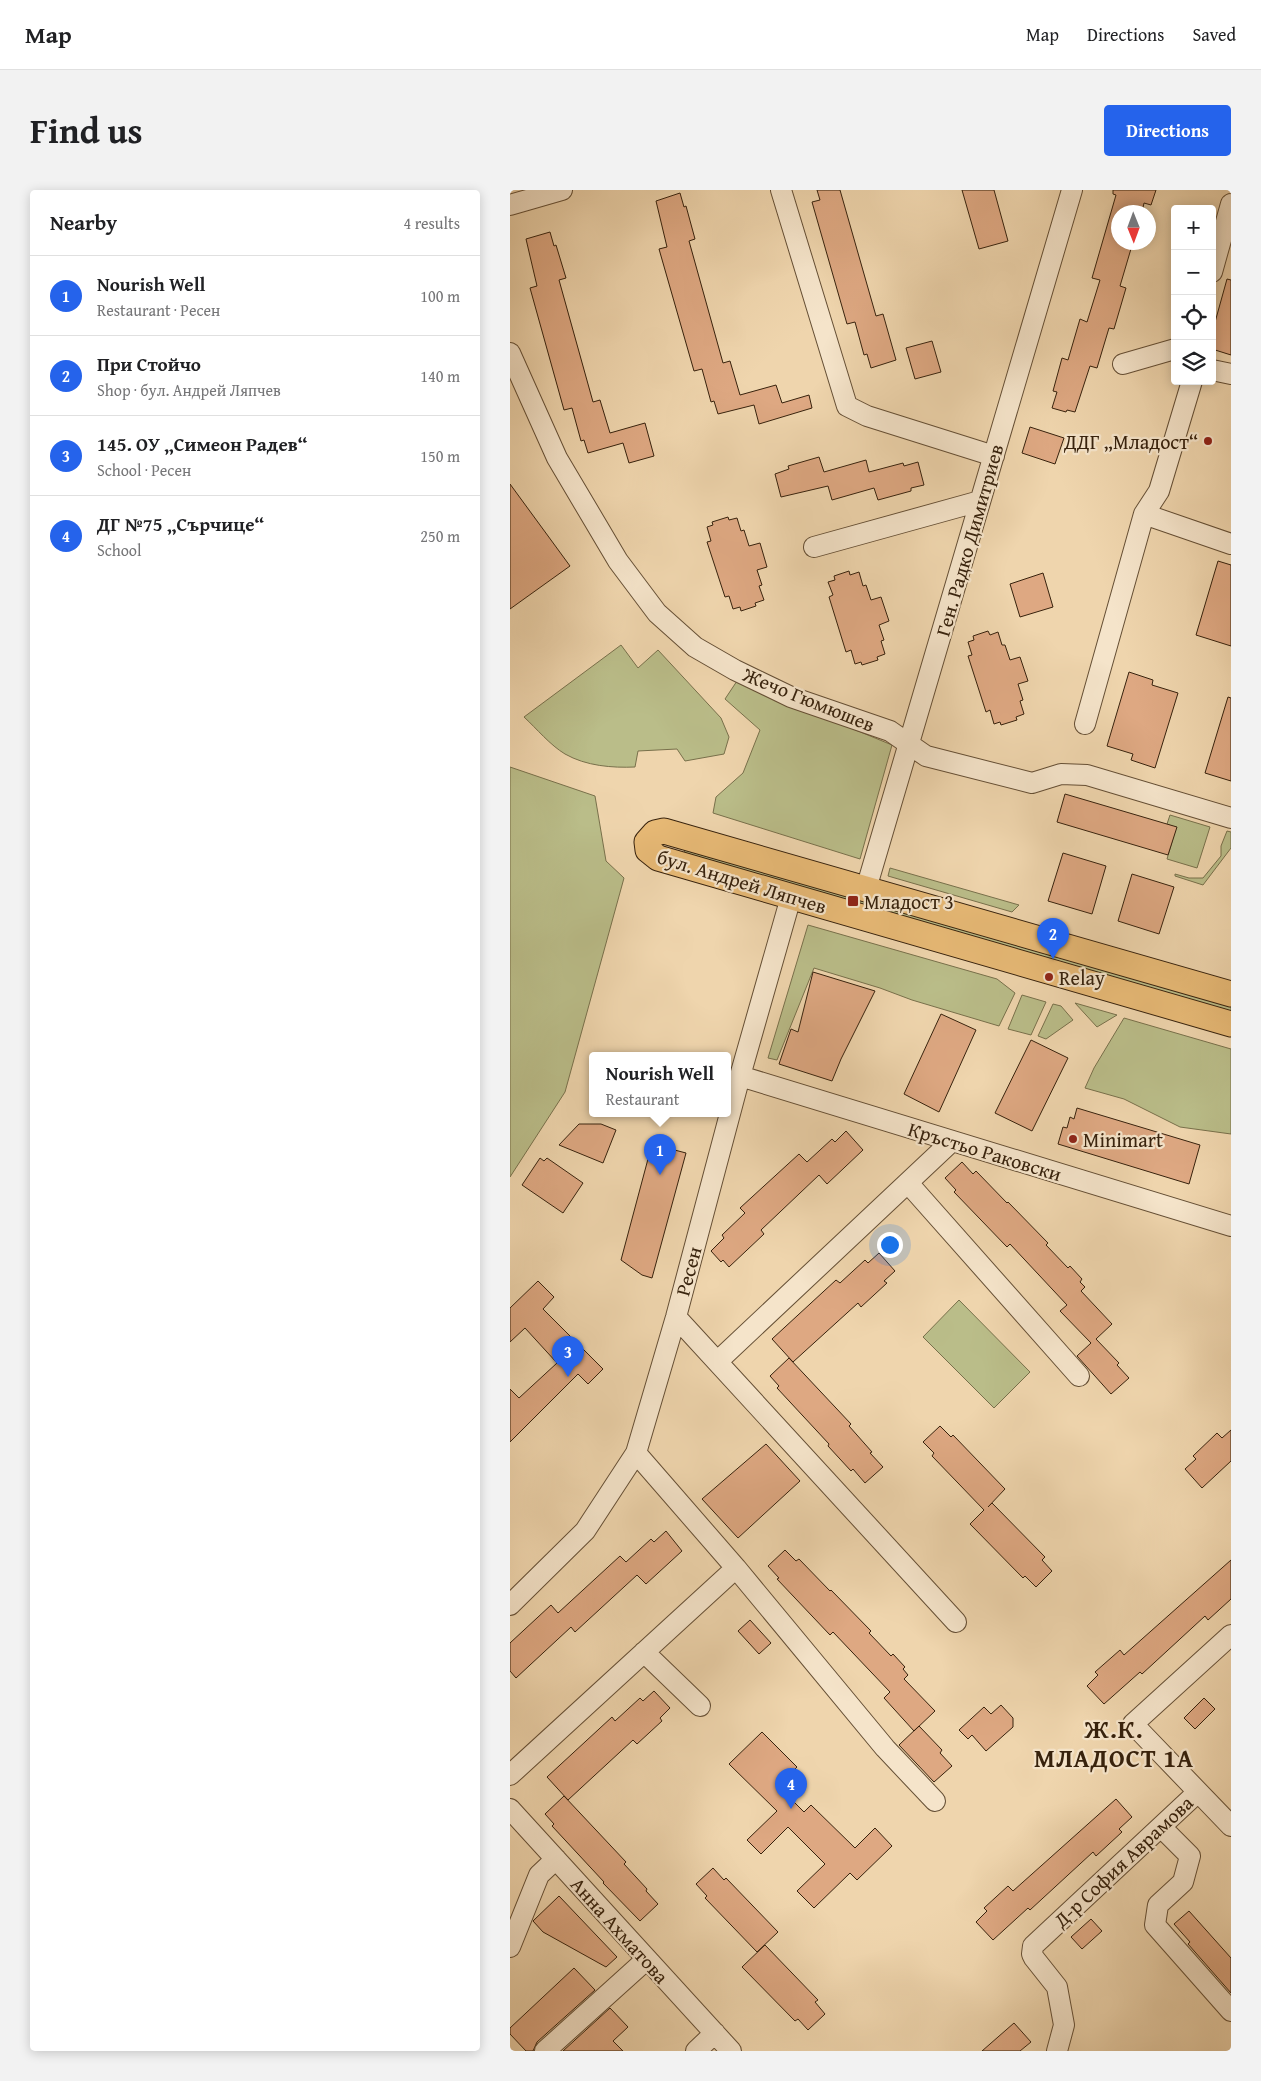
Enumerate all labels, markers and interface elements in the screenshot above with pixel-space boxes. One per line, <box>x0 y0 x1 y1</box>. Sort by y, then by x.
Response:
text: Map <box>25 17 72 52</box>
text: Map <box>1026 21 1059 48</box>
text: Directions <box>1087 21 1164 48</box>
text: Saved <box>1192 21 1236 48</box>
text: Find us <box>30 105 143 156</box>
button: Directions <box>1104 105 1231 156</box>
north arrow <box>1111 205 1156 250</box>
map controls <box>1171 205 1216 385</box>
button: + <box>1171 205 1216 250</box>
text: Nearby <box>50 207 117 238</box>
text: 4 results <box>403 211 460 235</box>
button: − <box>1171 250 1216 295</box>
text: Nourish Well <box>97 270 205 298</box>
text: 1 <box>62 284 70 308</box>
text: 100 m <box>420 284 460 308</box>
button: locate <box>1171 295 1216 340</box>
text: Restaurant · Ресен <box>97 298 220 322</box>
button: layers <box>1171 340 1216 385</box>
text: При Стойчо <box>97 350 201 378</box>
text: 2 <box>62 364 70 388</box>
text: 140 m <box>420 364 460 388</box>
text: Shop · бул. Андрей Ляпчев <box>97 378 281 402</box>
place label: ДДГ „Младост“ <box>1063 427 1198 456</box>
text: 145. ОУ „Симеон Радев“ <box>97 430 308 458</box>
marker: ДДГ „Младост“ <box>1202 435 1214 447</box>
street label: Ген. Радко Димитриев <box>928 441 1010 639</box>
text: 3 <box>62 444 70 468</box>
text: 150 m <box>420 444 460 468</box>
text: School · Ресен <box>97 458 191 482</box>
text: ДГ №75 „Сърчице“ <box>97 510 264 538</box>
text: 4 <box>62 524 70 548</box>
text: 250 m <box>420 524 460 548</box>
text: School <box>97 538 141 562</box>
street label: Жечо Гюмюшев <box>738 659 879 739</box>
street label: бул. Андрей Ляпчев <box>654 841 830 921</box>
place label: Младост 3 <box>864 887 954 916</box>
marker: Младост 3 <box>846 894 860 908</box>
pin: 2 <box>1037 918 1069 959</box>
place label: Relay <box>1059 963 1105 992</box>
marker: Relay <box>1043 971 1055 983</box>
popup <box>589 1052 731 1117</box>
text: Nourish Well <box>606 1059 714 1087</box>
text: Restaurant <box>606 1087 679 1111</box>
street label: Кръстьо Раковски <box>905 1114 1066 1188</box>
place label: Minimart <box>1083 1125 1163 1154</box>
marker: Minimart <box>1067 1133 1079 1145</box>
pin: 1 <box>644 1134 676 1175</box>
your location <box>877 1232 903 1258</box>
street label: Ресен <box>668 1243 709 1299</box>
pin: 3 <box>552 1336 584 1377</box>
district label: Ж.К. МЛАДОСТ 1А <box>1034 1711 1194 1776</box>
pin: 4 <box>775 1768 807 1809</box>
street label: Д-р София Аврамова <box>1046 1788 1200 1934</box>
street label: Анна Ахматова <box>564 1870 676 1990</box>

